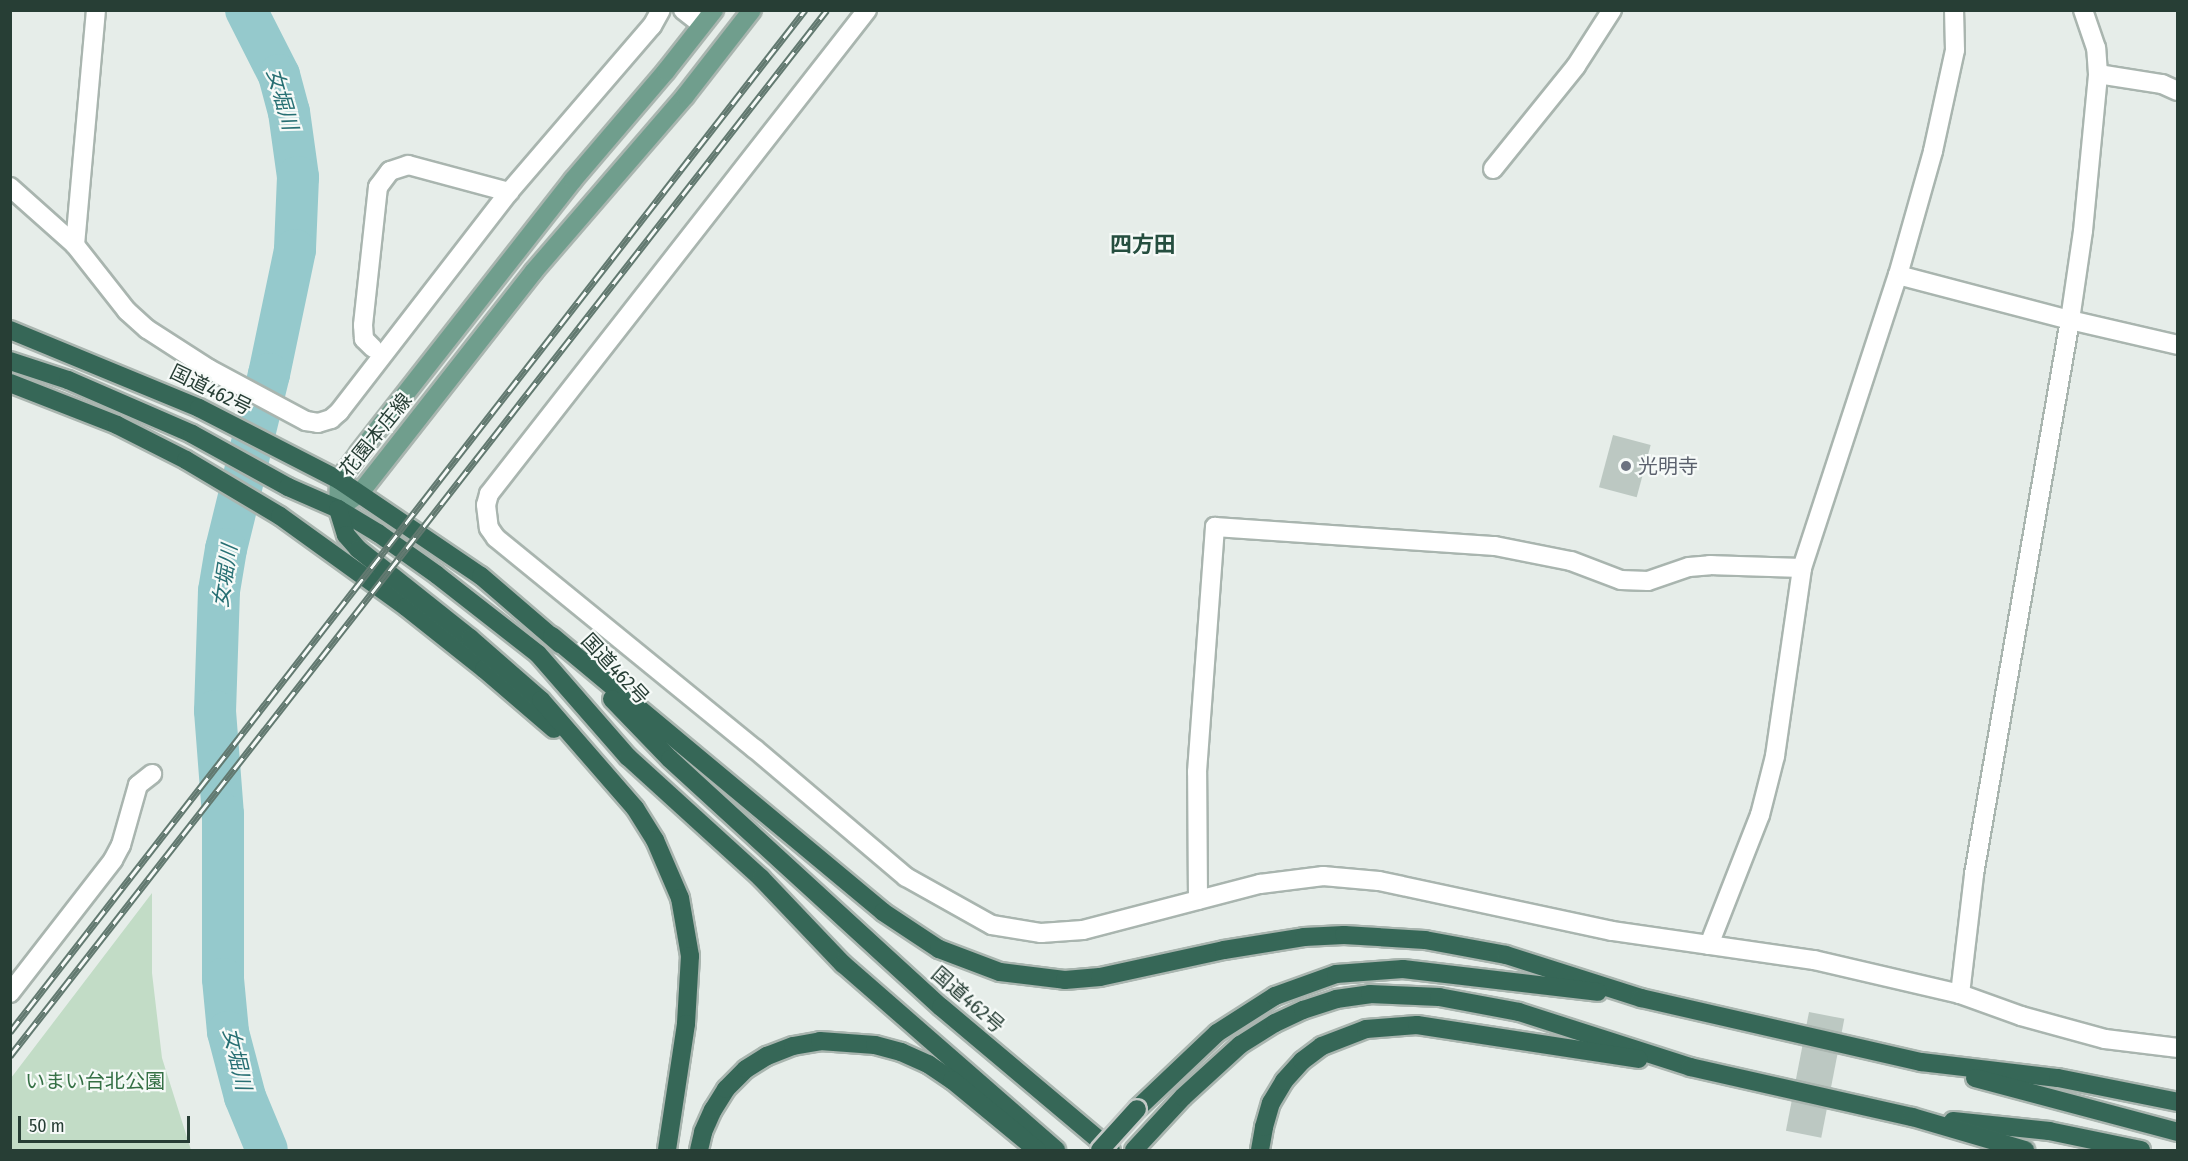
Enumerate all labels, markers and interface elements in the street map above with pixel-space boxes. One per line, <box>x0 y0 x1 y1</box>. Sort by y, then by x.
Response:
water label: 女堀川 <box>261 65 303 133</box>
district label: 四方田 <box>1110 232 1176 258</box>
street label: 国道462号 <box>166 360 256 420</box>
street label: 花園本庄線 <box>335 389 417 481</box>
place label: 光明寺 <box>1638 454 1698 478</box>
marker: 光明寺 <box>1619 459 1633 473</box>
water label: 女堀川 <box>208 543 242 609</box>
street label: 国道462号 <box>576 629 654 709</box>
street label: 国道462号 <box>927 962 1009 1038</box>
water label: 女堀川 <box>218 1025 256 1093</box>
park label: いまい台北公園 <box>25 1069 165 1093</box>
scale bar <box>21 1104 194 1142</box>
text: 50 m <box>29 1115 65 1137</box>

